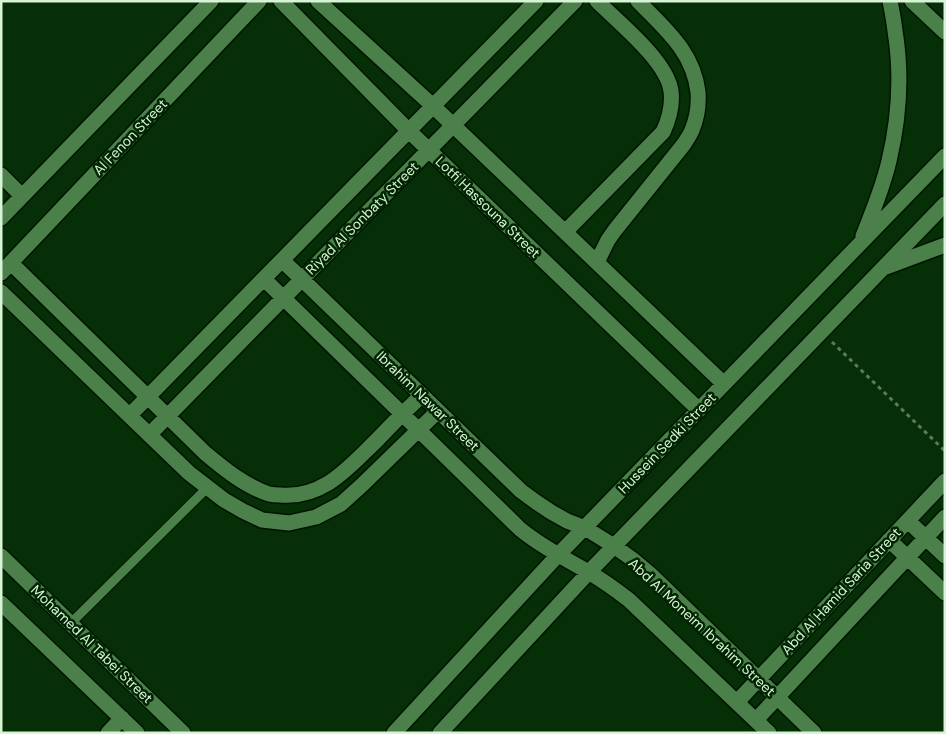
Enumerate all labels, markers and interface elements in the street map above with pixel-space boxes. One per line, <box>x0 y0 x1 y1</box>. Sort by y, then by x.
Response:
street label: Al Fenon Street <box>89 95 171 179</box>
street label: Lotfi Hassouna Street <box>432 152 544 262</box>
street label: Riyad Al Sonbaty Street <box>302 158 422 278</box>
street label: Ibrahim Nawar Street <box>373 347 483 455</box>
street label: Hussein Sedki Street <box>614 389 720 497</box>
street label: Abd Al Hamid Saria Street <box>777 524 905 658</box>
street label: Abd Al Moneim Ibrahim Street <box>625 554 779 700</box>
street label: Mohamed Al Tabei Street <box>27 581 157 707</box>

